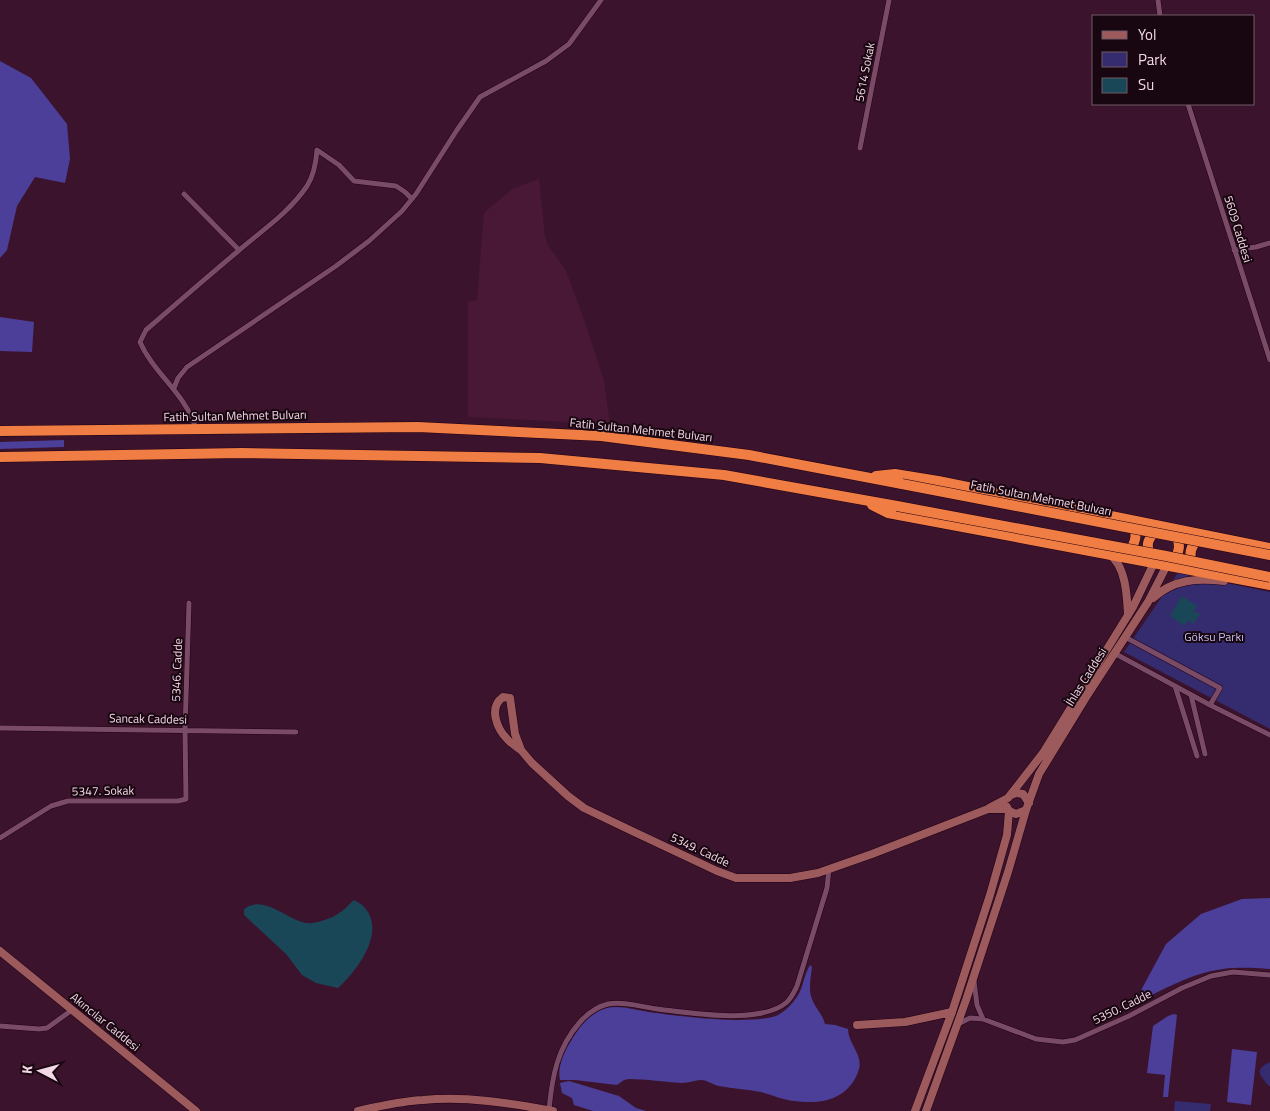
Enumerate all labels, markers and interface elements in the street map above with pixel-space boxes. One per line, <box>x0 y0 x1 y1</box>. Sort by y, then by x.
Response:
legend <box>1092 15 1255 105</box>
text: Yol <box>1138 23 1156 46</box>
street label: 5614 Sokak <box>849 40 880 103</box>
text: Park <box>1138 48 1167 71</box>
text: Su <box>1138 73 1154 96</box>
street label: 5609 Caddesi <box>1219 193 1258 265</box>
street label: Fatih Sultan Mehmet Bulvarı <box>163 405 307 426</box>
street label: Fatih Sultan Mehmet Bulvarı <box>569 413 713 446</box>
street label: Fatih Sultan Mehmet Bulvarı <box>969 475 1113 521</box>
park label: Göksu Parkı <box>1184 627 1244 646</box>
street label: 5346. Cadde <box>166 638 187 702</box>
street label: İhlas Caddesi <box>1060 644 1111 710</box>
street label: Sancak Caddesi <box>109 708 187 729</box>
street label: 5347. Sokak <box>72 780 135 801</box>
street label: 5349. Cadde <box>667 828 733 872</box>
street label: 5350. Cadde <box>1089 984 1154 1029</box>
street label: Akıncılar Caddesi <box>66 988 144 1056</box>
north arrow <box>15 1046 65 1096</box>
text: K <box>16 1064 38 1075</box>

